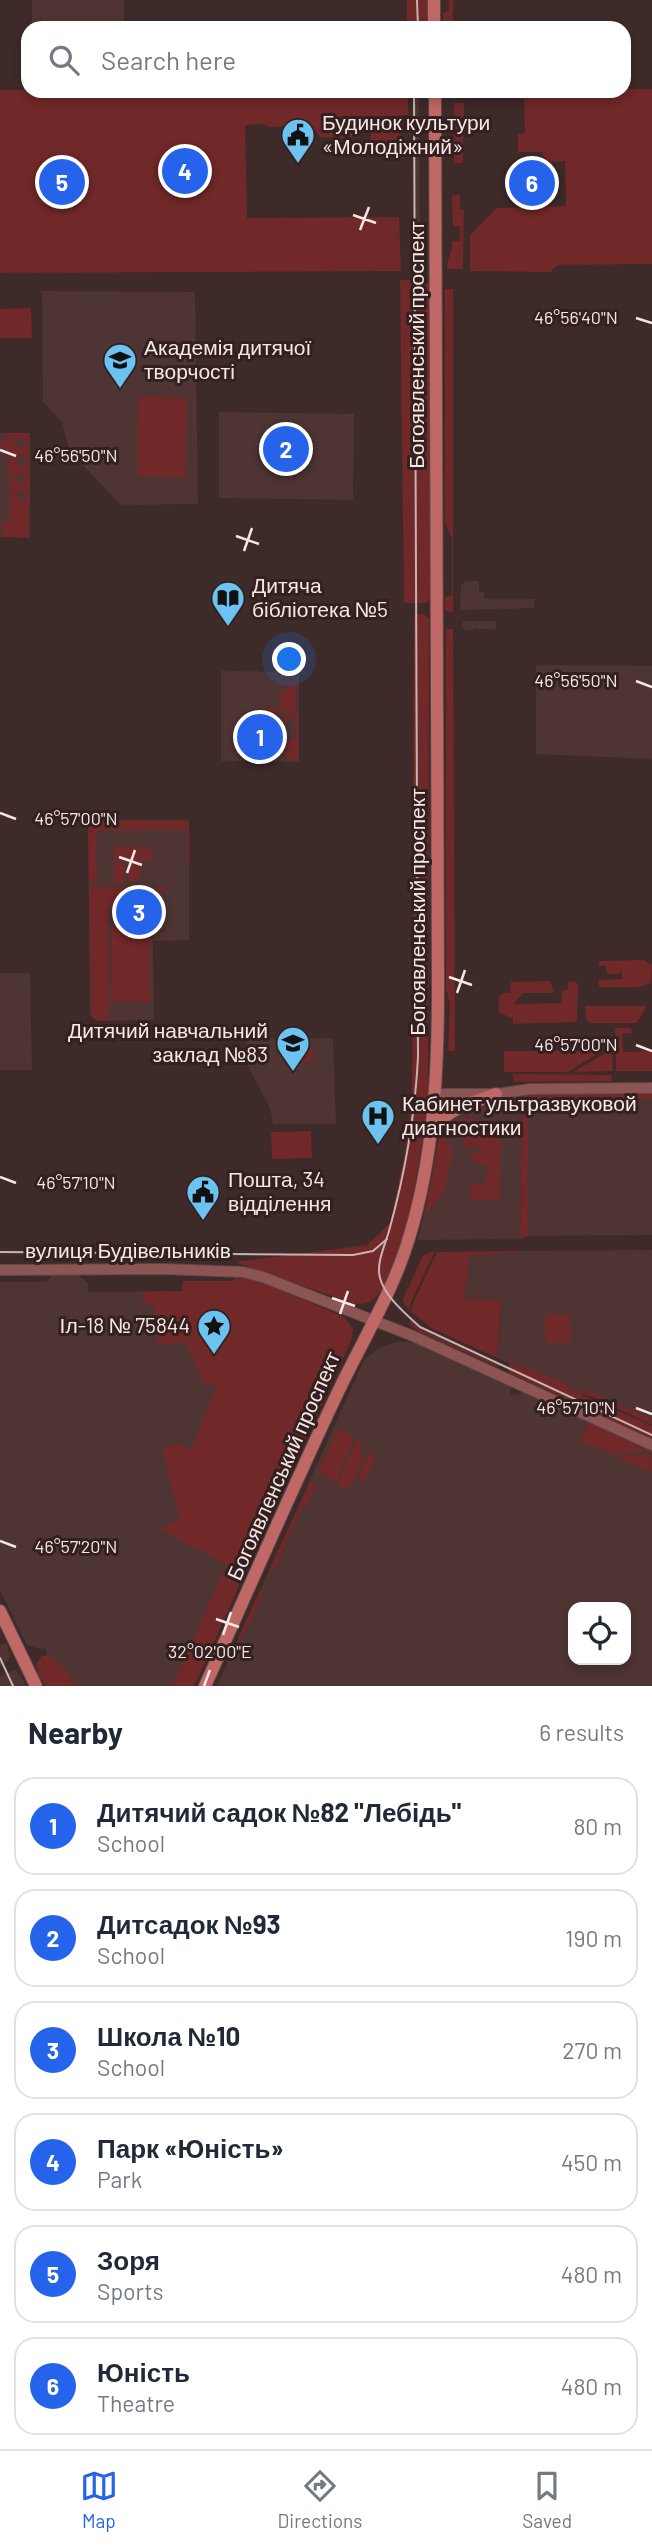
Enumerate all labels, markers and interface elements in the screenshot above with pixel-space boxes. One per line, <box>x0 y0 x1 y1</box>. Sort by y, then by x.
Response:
search box <box>21 21 631 98</box>
icon: search <box>45 41 83 79</box>
text: Search here <box>101 44 236 75</box>
place label: Будинок культури «Молодіжний» <box>322 109 490 158</box>
public building icon: Будинок культури «Молодіжний» <box>279 116 317 165</box>
pin: 4 <box>162 145 208 197</box>
pin: 5 <box>39 156 85 208</box>
pin: 6 <box>509 157 555 209</box>
street label: Богоявленський проспект <box>403 221 428 469</box>
text: 46°56'40"N <box>534 306 618 328</box>
place label: Академія дитячої творчості <box>144 334 312 383</box>
school or university icon: Академія дитячої творчості <box>101 341 139 390</box>
pin: 2 <box>263 423 309 475</box>
text: 46°56'50"N <box>34 444 118 466</box>
place label: Дитяча бібліотека №5 <box>252 572 388 621</box>
library icon: Дитяча бібліотека №5 <box>209 579 247 628</box>
your location <box>272 642 306 676</box>
text: 46°56'50"N <box>534 669 618 691</box>
pin: 1 <box>237 711 283 763</box>
street label: Богоявленський проспект <box>404 788 429 1036</box>
text: 46°57'00"N <box>34 807 118 829</box>
pin: 3 <box>116 886 162 938</box>
place label: Дитячий навчальний заклад №83 <box>68 1017 268 1066</box>
school or university icon: Дитячий навчальний заклад №83 <box>274 1024 312 1073</box>
text: 46°57'00"N <box>534 1033 618 1055</box>
place label: Кабинет ультразвуковой диагностики <box>402 1090 637 1139</box>
hospital icon: Кабинет ультразвуковой диагностики <box>359 1097 397 1146</box>
place label: Пошта, 34 відділення <box>228 1166 332 1215</box>
text: 46°57'10"N <box>36 1171 116 1193</box>
public building icon: Пошта, 34 відділення <box>184 1173 222 1222</box>
street label: вулиця Будівельників <box>25 1237 231 1262</box>
place icon: Іл-18 № 75844 <box>195 1307 233 1356</box>
place label: Іл-18 № 75844 <box>60 1312 190 1337</box>
street label: Богоявленський проспект <box>221 1347 345 1584</box>
text: 46°57'10"N <box>536 1396 616 1418</box>
text: 46°57'20"N <box>35 1535 117 1557</box>
map controls <box>568 1602 631 1665</box>
button: locate <box>568 1602 631 1665</box>
text: 32°02'00"E <box>168 1640 252 1662</box>
text: Nearby <box>28 1714 123 1750</box>
text: 6 results <box>539 1718 624 1746</box>
text: Дитячий садок №82 "Лебідь" <box>97 1796 461 1827</box>
text: 1 <box>49 1812 57 1840</box>
text: 80 m <box>573 1812 622 1840</box>
text: School <box>97 1829 165 1857</box>
text: Дитсадок №93 <box>97 1908 281 1939</box>
text: 2 <box>47 1924 59 1952</box>
text: 190 m <box>565 1924 622 1952</box>
text: School <box>97 1941 165 1969</box>
text: Школа №10 <box>97 2020 240 2051</box>
text: 3 <box>47 2036 59 2064</box>
text: 270 m <box>562 2036 622 2064</box>
text: School <box>97 2053 165 2081</box>
text: Парк «Юність» <box>97 2132 284 2163</box>
text: 4 <box>46 2148 60 2176</box>
text: 450 m <box>561 2148 622 2176</box>
text: Park <box>97 2165 142 2193</box>
text: Зоря <box>97 2244 160 2275</box>
text: 5 <box>47 2260 59 2288</box>
text: 480 m <box>561 2260 622 2288</box>
text: Sports <box>97 2277 164 2305</box>
text: Юність <box>97 2356 190 2387</box>
text: 6 <box>47 2372 59 2400</box>
text: 480 m <box>561 2372 622 2400</box>
text: Theatre <box>97 2389 175 2417</box>
tab: Map <box>80 2467 118 2532</box>
tab: Directions <box>278 2467 363 2532</box>
tab: Saved <box>522 2467 572 2532</box>

